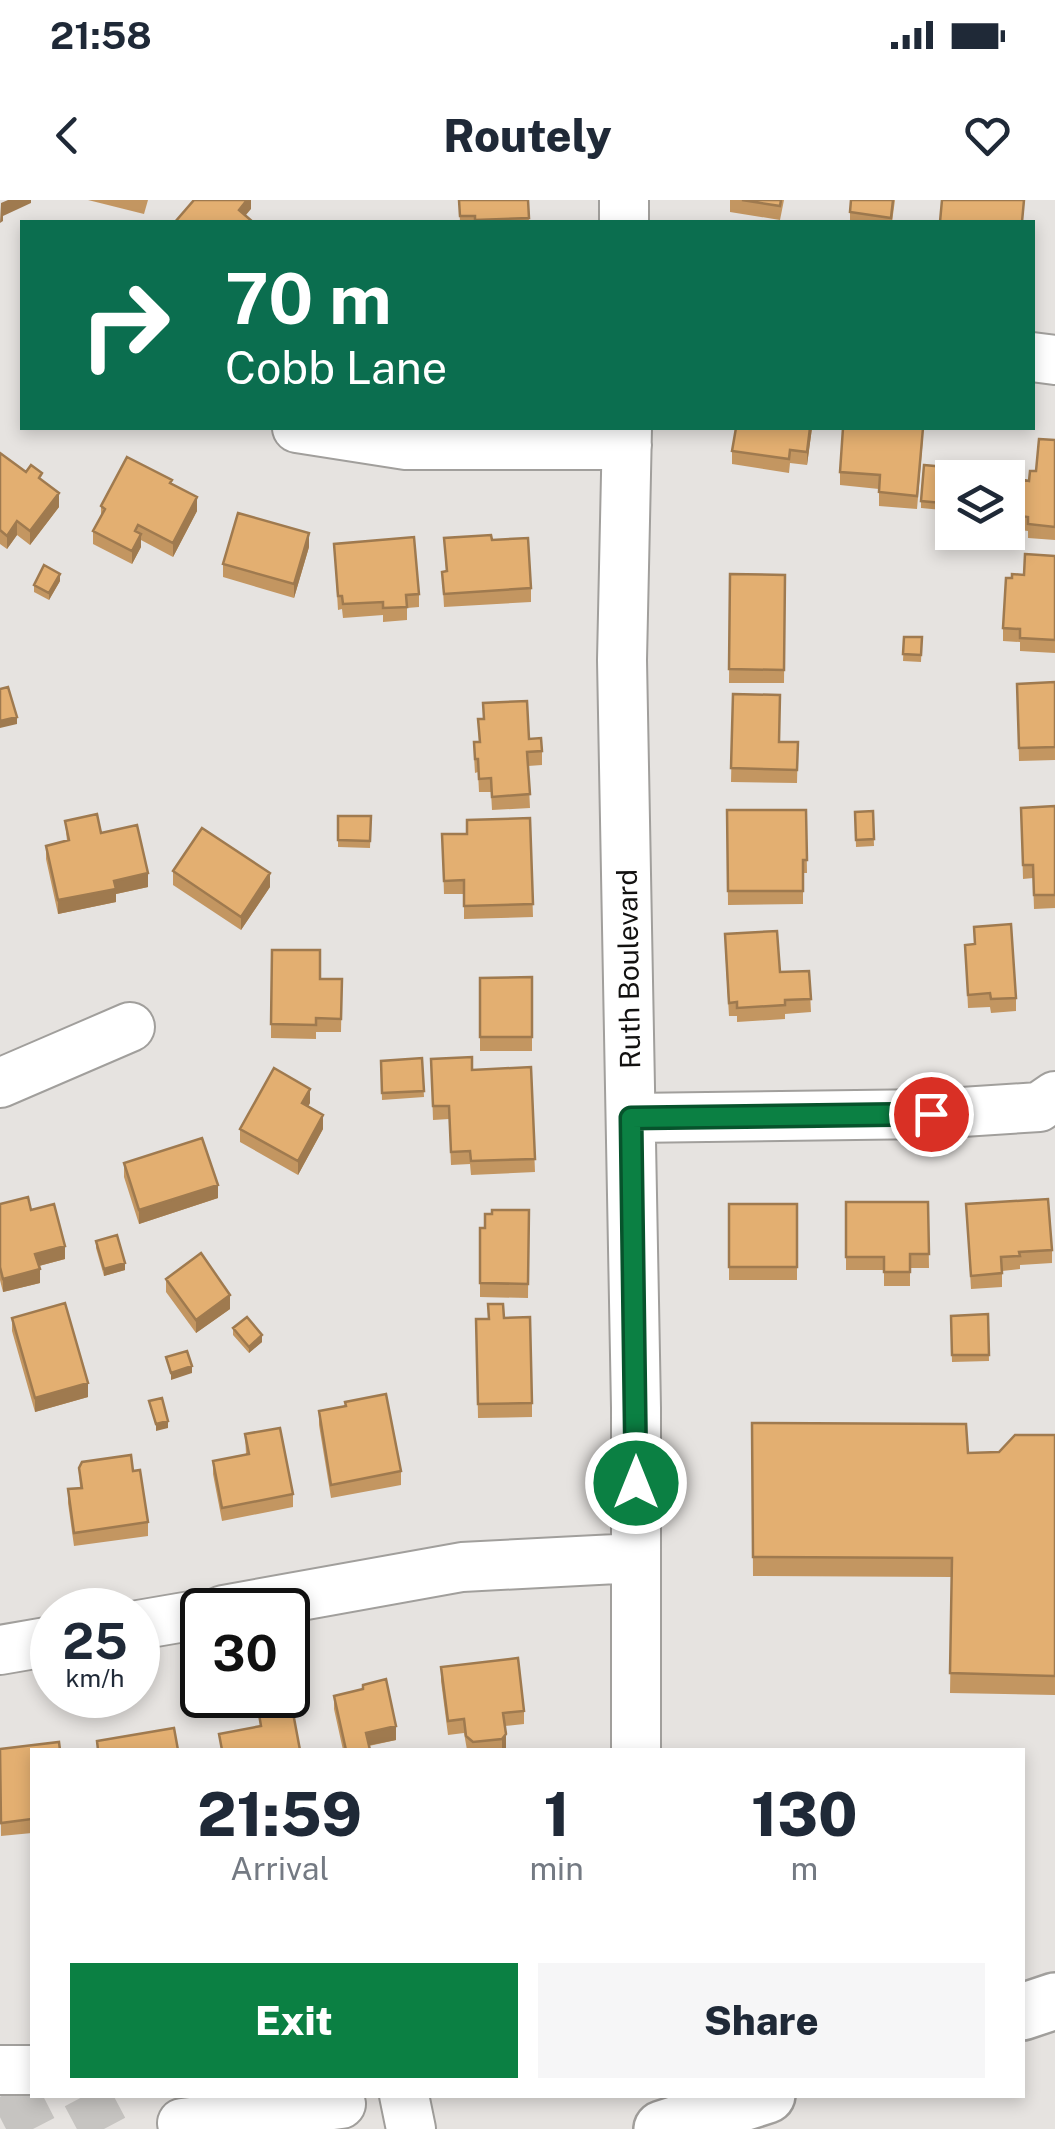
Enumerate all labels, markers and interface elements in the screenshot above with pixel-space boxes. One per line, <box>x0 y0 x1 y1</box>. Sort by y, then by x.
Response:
text: 21:58 <box>50 13 152 58</box>
icon: back <box>40 108 95 163</box>
icon: heart <box>960 108 1015 163</box>
text: Routely <box>443 109 612 162</box>
text: 70 m <box>225 257 392 340</box>
icon: right <box>60 260 190 390</box>
text: Cobb Lane <box>225 341 447 394</box>
map controls <box>935 460 1025 550</box>
button: layers <box>935 460 1025 550</box>
street label: Ruth Boulevard <box>610 869 646 1069</box>
pin <box>889 1072 974 1157</box>
icon: arrive <box>904 1087 959 1142</box>
position arrow <box>584 1431 688 1535</box>
speed limit sign: 30 <box>180 1588 310 1718</box>
text: 25 <box>62 1611 128 1670</box>
text: km/h <box>66 1663 124 1693</box>
text: 21:59 <box>197 1779 362 1850</box>
text: 1 <box>543 1779 570 1850</box>
text: 130 <box>751 1779 858 1850</box>
text: Arrival <box>230 1850 329 1887</box>
text: min <box>529 1850 584 1887</box>
text: m <box>791 1850 818 1887</box>
button: Exit <box>70 1963 518 2078</box>
button: Share <box>538 1963 985 2078</box>

